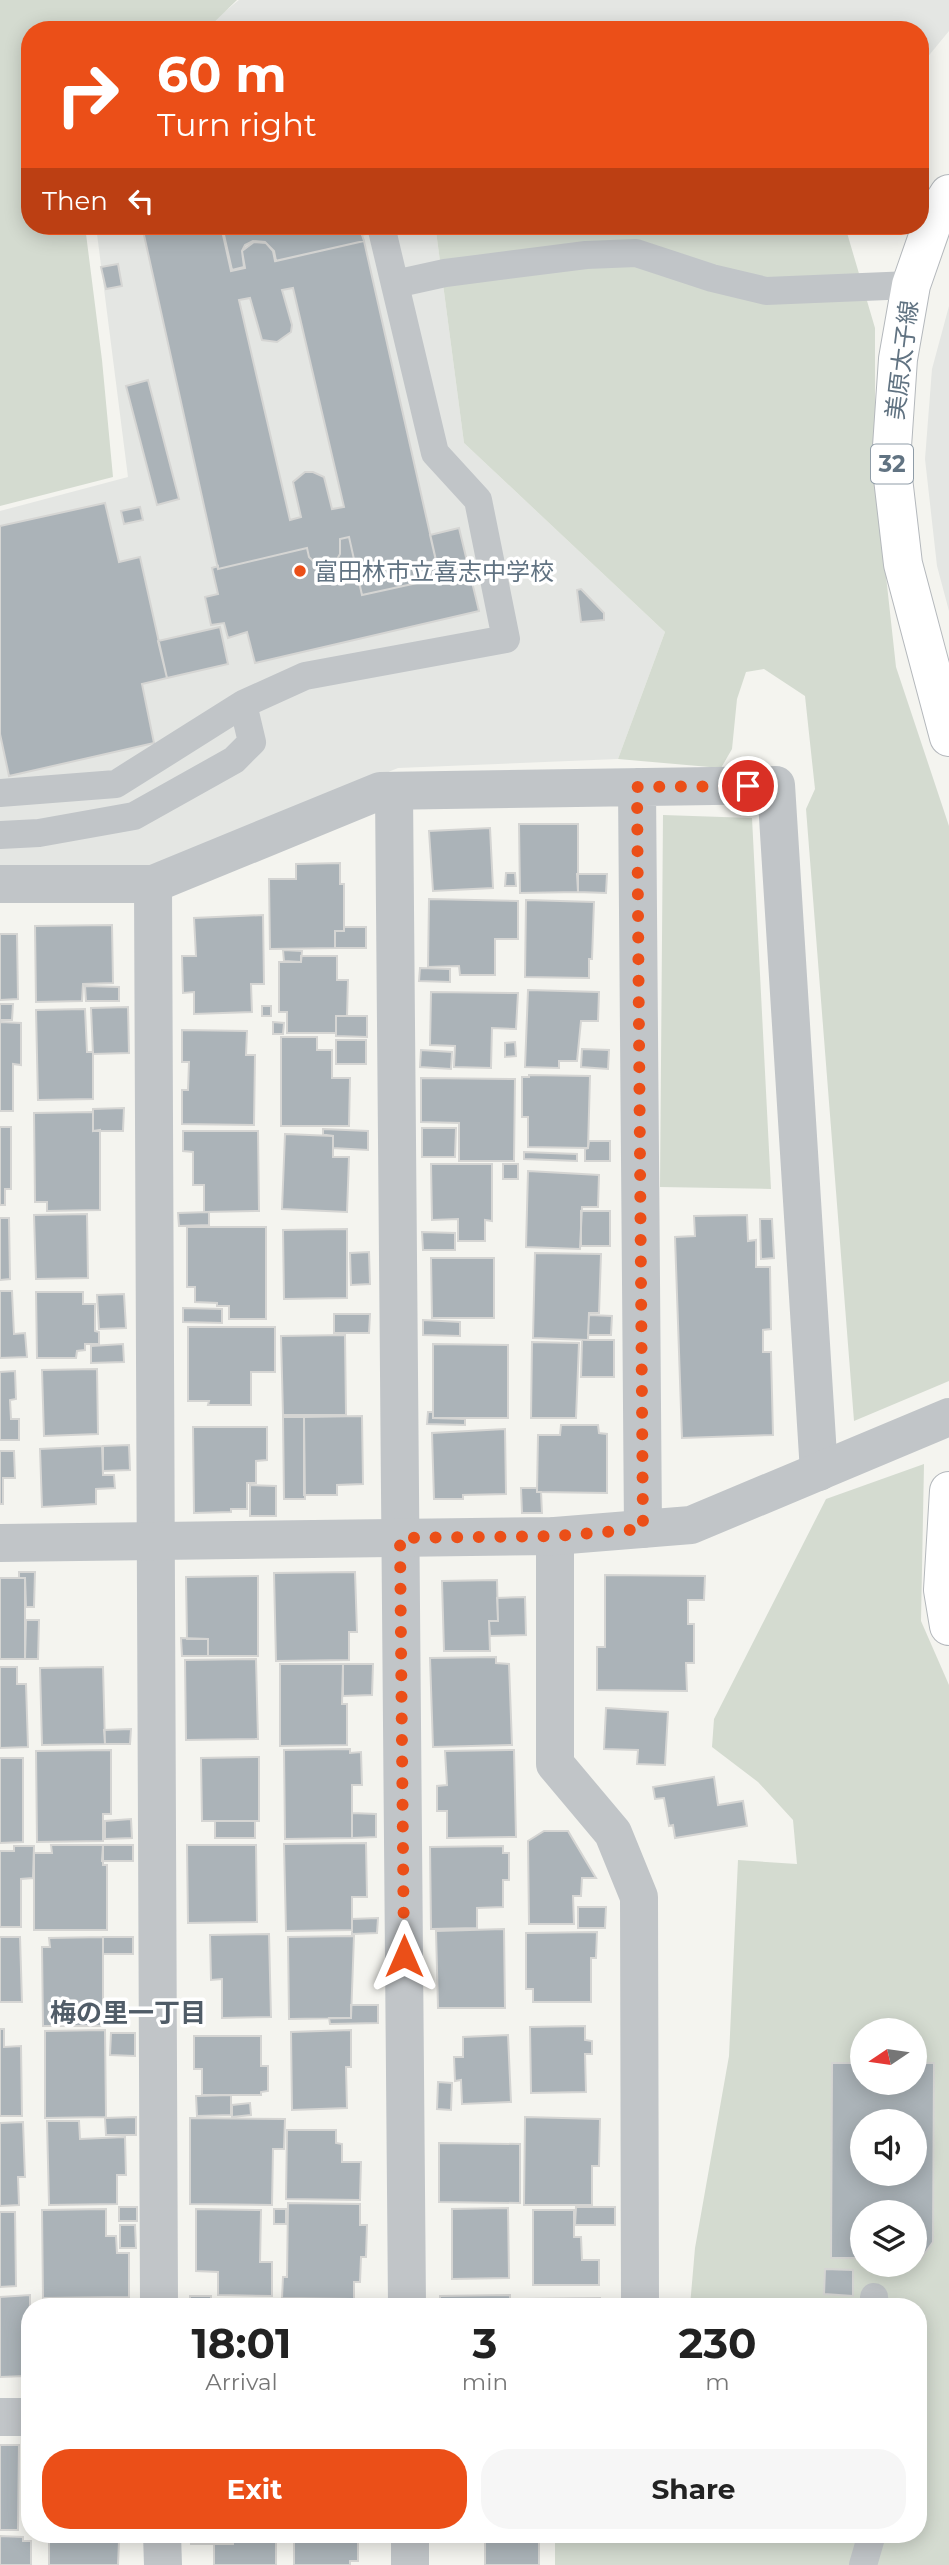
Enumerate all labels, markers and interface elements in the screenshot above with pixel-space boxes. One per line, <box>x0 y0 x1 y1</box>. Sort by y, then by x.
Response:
text: 60 m <box>157 45 287 104</box>
icon: right <box>42 49 133 140</box>
text: Turn right <box>157 105 317 144</box>
icon: left <box>122 182 160 220</box>
text: Then <box>42 185 108 217</box>
street label: 美原太子線 <box>880 299 924 421</box>
road number: 32 <box>871 445 913 484</box>
place label: 富田林市立喜志中学校 <box>314 557 554 586</box>
marker: 富田林市立喜志中学校 <box>292 563 308 579</box>
pin <box>718 756 778 816</box>
icon: arrive <box>729 767 767 805</box>
position arrow <box>367 1919 441 1993</box>
district label: 梅の里一丁目 <box>50 1997 206 2029</box>
north arrow <box>850 2018 928 2095</box>
map controls <box>850 2018 927 2277</box>
button: sound <box>850 2109 927 2186</box>
button: layers <box>850 2200 927 2277</box>
text: 18:01 <box>191 2317 291 2369</box>
text: 3 <box>472 2317 497 2369</box>
text: 230 <box>678 2317 757 2369</box>
text: Arrival <box>205 2368 278 2396</box>
text: min <box>462 2368 508 2396</box>
text: m <box>705 2368 730 2396</box>
button: Exit <box>42 2449 467 2529</box>
button: Share <box>481 2449 906 2529</box>

